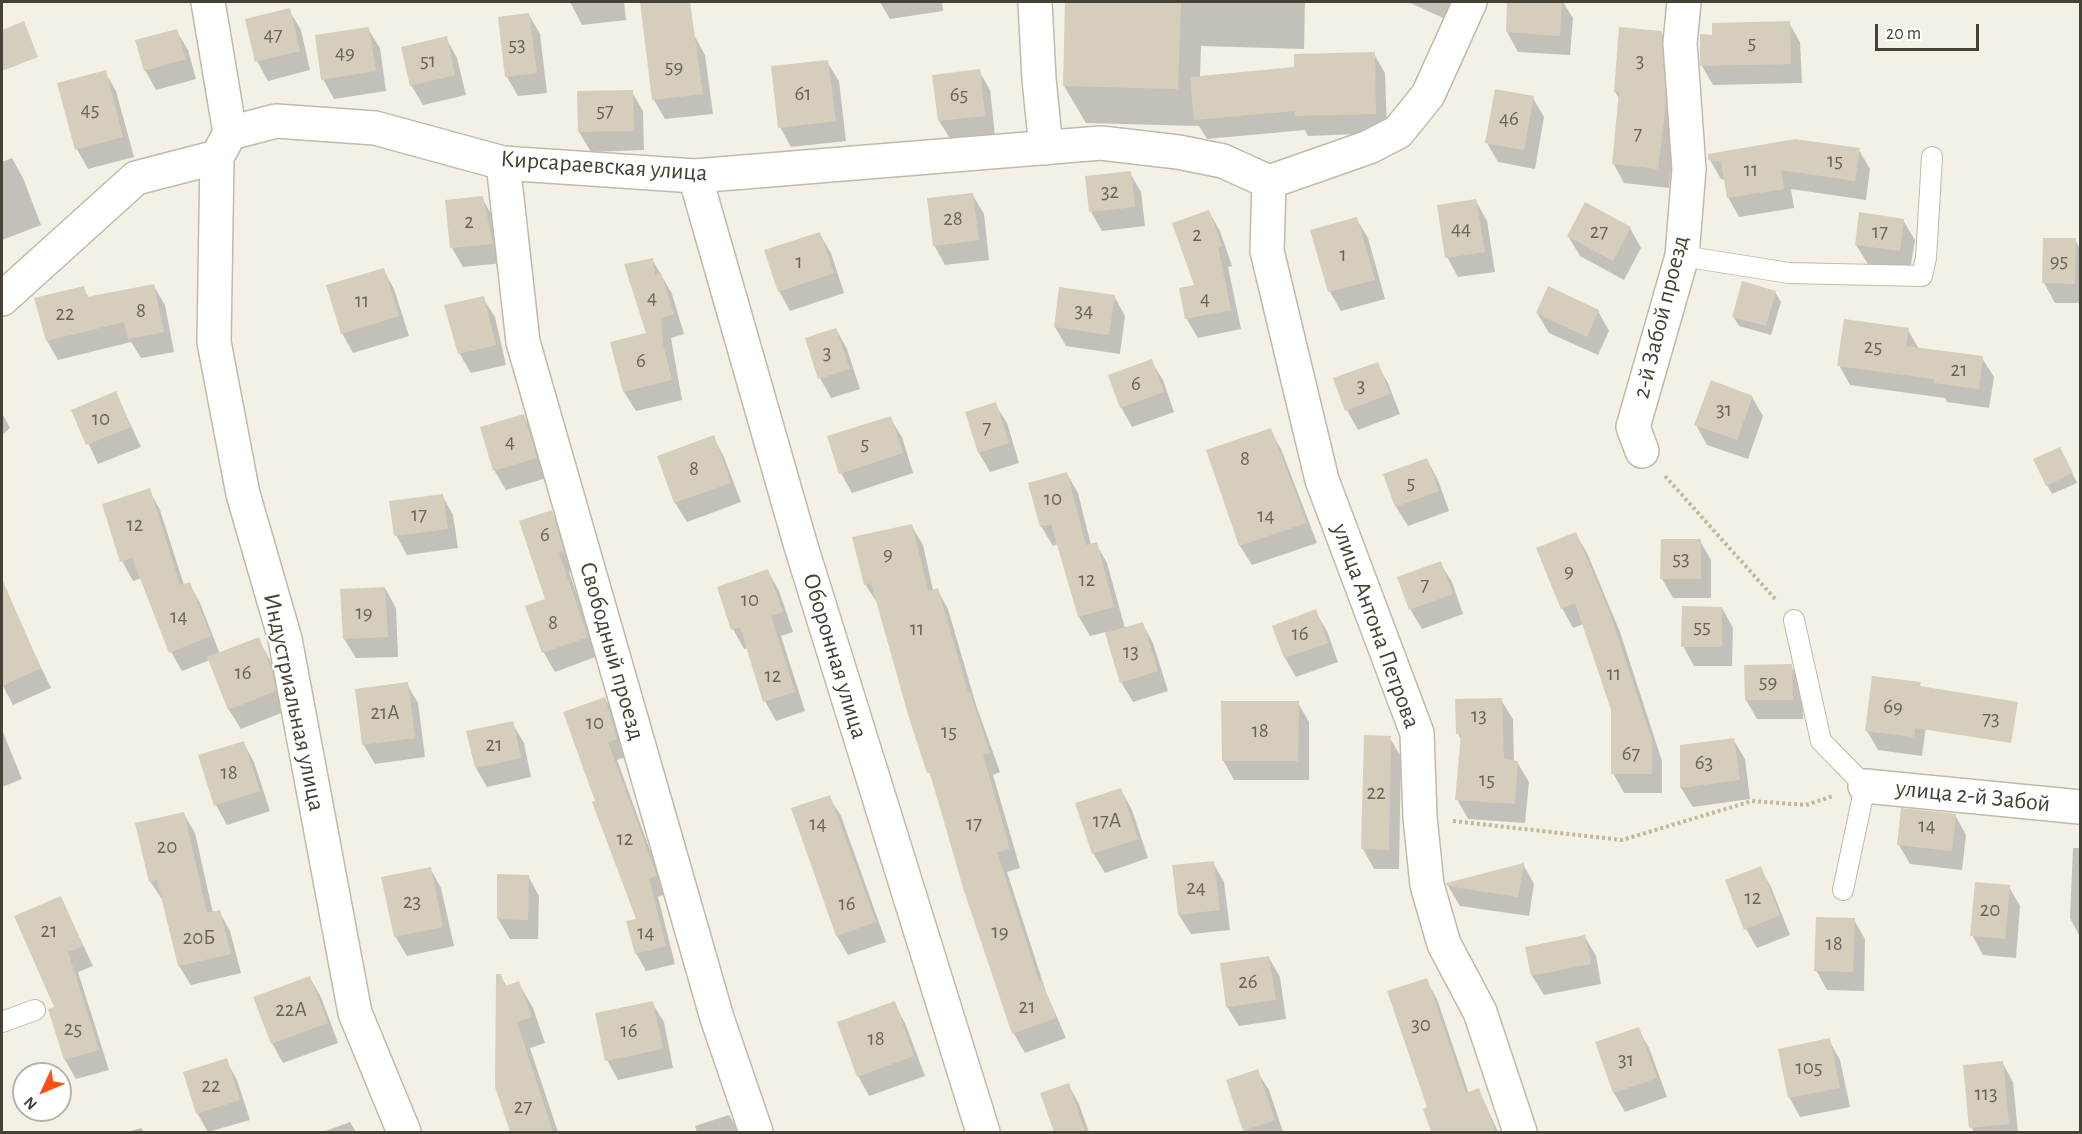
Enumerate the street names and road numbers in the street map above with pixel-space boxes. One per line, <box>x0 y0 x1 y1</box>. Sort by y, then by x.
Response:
street label: Кирсараевская улица <box>500 144 708 188</box>
street label: 2-й Забой проезд <box>1627 233 1695 401</box>
street label: улица Антона Петрова <box>1326 520 1426 732</box>
street label: Свободный проезд <box>573 559 651 743</box>
street label: Оборонная улица <box>796 570 874 742</box>
street label: Индустриальная улица <box>257 590 331 814</box>
street label: улица 2-й Забой <box>1894 774 2052 818</box>

